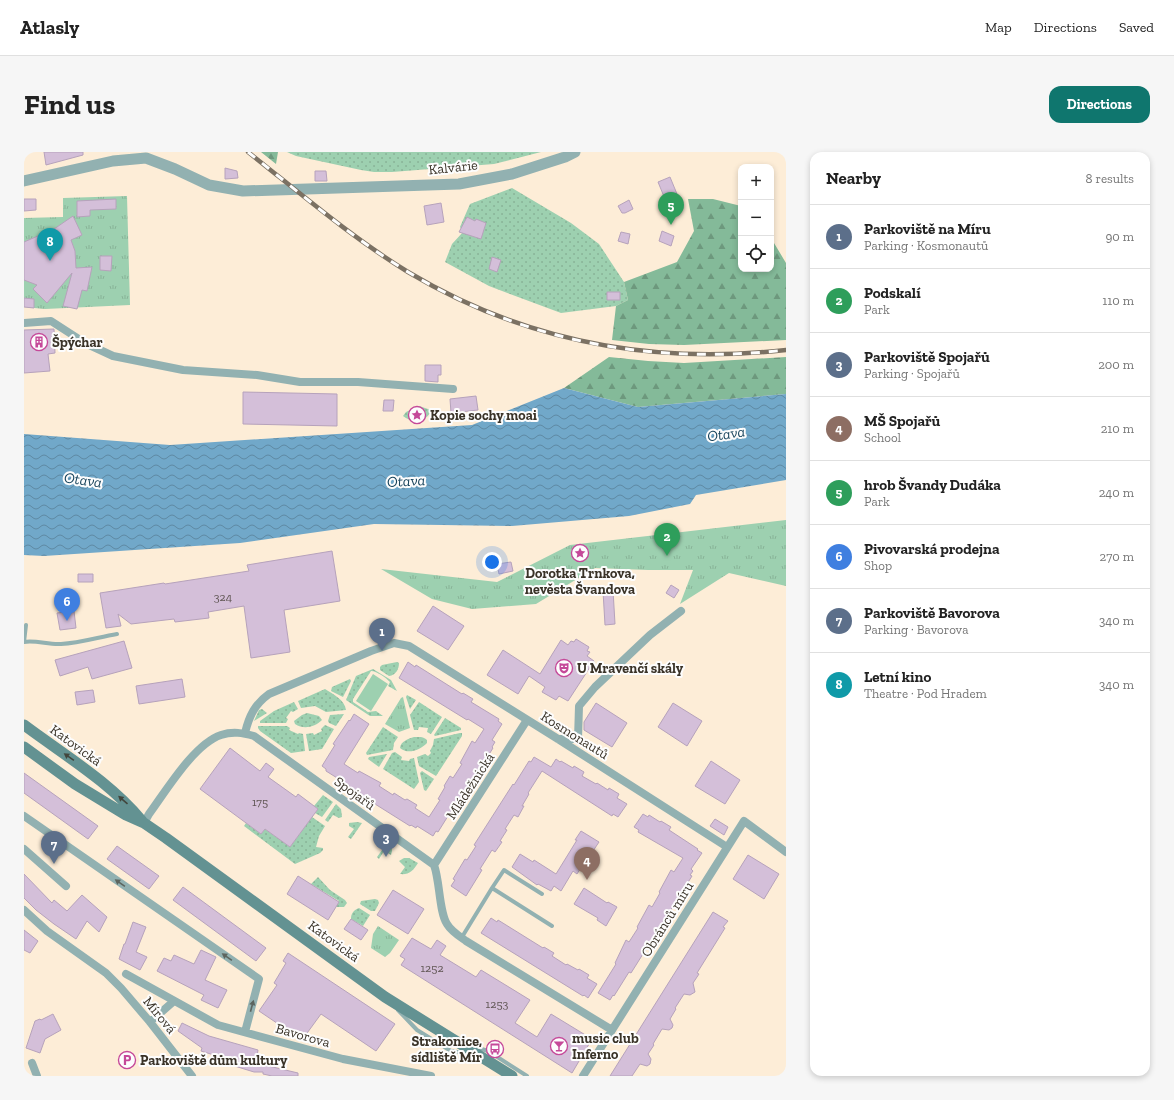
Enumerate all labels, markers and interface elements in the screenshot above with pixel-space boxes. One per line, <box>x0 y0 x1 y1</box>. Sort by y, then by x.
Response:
text: Atlasly <box>20 16 79 39</box>
text: Map <box>985 19 1012 36</box>
text: Directions <box>1034 19 1097 36</box>
text: Saved <box>1119 19 1154 36</box>
button: Directions <box>1049 86 1150 123</box>
text: Find us <box>24 88 115 121</box>
street label: Kalvárie <box>428 156 479 179</box>
map controls <box>738 164 774 272</box>
button: + <box>738 164 774 200</box>
text: Nearby <box>826 168 881 188</box>
text: 8 results <box>1086 171 1134 186</box>
pin: 5 <box>658 192 684 225</box>
button: − <box>738 200 774 236</box>
text: Parkoviště na Míru <box>864 220 991 238</box>
pin: 8 <box>37 228 63 261</box>
text: 1 <box>836 229 842 244</box>
text: 90 m <box>1105 229 1134 244</box>
button: locate <box>738 236 774 272</box>
text: Parking · Kosmonautů <box>864 238 988 253</box>
text: Podskalí <box>864 284 921 302</box>
text: 2 <box>836 293 842 308</box>
text: 110 m <box>1102 293 1134 308</box>
text: Park <box>864 302 890 317</box>
building icon: Špýchar <box>29 332 49 352</box>
place label: Špýchar <box>52 334 103 351</box>
text: Parkoviště Spojařů <box>864 348 990 366</box>
text: 3 <box>836 357 842 372</box>
text: 200 m <box>1098 357 1134 372</box>
text: Parking · Spojařů <box>864 366 960 381</box>
place icon: Kopie sochy moai <box>407 405 427 425</box>
place label: Kopie sochy moai <box>430 407 537 424</box>
text: MŠ Spojařů <box>864 412 940 430</box>
text: 4 <box>835 421 843 436</box>
text: 210 m <box>1101 421 1134 436</box>
water label: Otava <box>706 422 746 446</box>
text: School <box>864 430 901 445</box>
water label: Otava <box>63 468 103 492</box>
water label: Otava <box>387 471 425 491</box>
text: hrob Švandy Dudáka <box>864 476 1001 494</box>
text: 5 <box>836 485 842 500</box>
text: 240 m <box>1099 485 1134 500</box>
text: Park <box>864 494 890 509</box>
pin: 2 <box>654 523 680 556</box>
text: Pivovarská prodejna <box>864 540 999 558</box>
place icon: Dorotka Trnkova, nevěsta Švandova <box>570 543 590 563</box>
text: 6 <box>836 549 842 564</box>
text: 270 m <box>1100 549 1134 564</box>
your location <box>482 552 502 572</box>
text: Shop <box>864 558 892 573</box>
place label: Dorotka Trnkova, nevěsta Švandova <box>525 565 635 598</box>
pin: 6 <box>54 588 80 621</box>
house number: 324 <box>214 590 233 604</box>
text: Parkoviště Bavorova <box>864 604 1000 622</box>
text: 7 <box>836 613 842 628</box>
text: 340 m <box>1099 613 1134 628</box>
pin: 1 <box>369 618 395 651</box>
text: Parking · Bavorova <box>864 622 969 637</box>
theatre icon: U Mravenčí skály <box>554 658 574 678</box>
place label: U Mravenčí skály <box>577 660 684 677</box>
text: Letní kino <box>864 668 931 686</box>
text: 8 <box>835 677 843 692</box>
text: 340 m <box>1099 677 1134 692</box>
text: Theatre · Pod Hradem <box>864 686 987 701</box>
street label: Kosmonautů <box>538 708 612 763</box>
street label: Katovická <box>47 721 105 770</box>
street label: Mládežnická <box>443 750 498 823</box>
one-way arrow <box>63 753 74 762</box>
street label: Spojařů <box>331 773 379 814</box>
house number: 175 <box>252 795 268 809</box>
one-way arrow <box>118 796 129 805</box>
pin: 3 <box>373 824 399 857</box>
pin: 7 <box>41 831 67 864</box>
pin: 4 <box>574 847 600 880</box>
street label: Obránců míru <box>638 878 697 960</box>
one-way arrow <box>115 879 126 887</box>
street label: Katovická <box>305 917 363 966</box>
one-way arrow <box>222 953 232 961</box>
house number: 1252 <box>420 961 444 975</box>
street label: Mírová <box>139 993 180 1038</box>
house number: 1253 <box>486 997 509 1011</box>
one-way arrow <box>249 999 255 1011</box>
street label: Bavorova <box>274 1020 332 1051</box>
place label: music club Inferno <box>572 1030 639 1063</box>
place label: Strakonice, sídliště Mír <box>411 1033 482 1066</box>
bar icon: music club Inferno <box>549 1036 569 1056</box>
bus stop icon: Strakonice, sídliště Mír <box>485 1039 505 1059</box>
parking icon: Parkoviště dům kultury <box>117 1050 137 1070</box>
place label: Parkoviště dům kultury <box>140 1052 288 1069</box>

